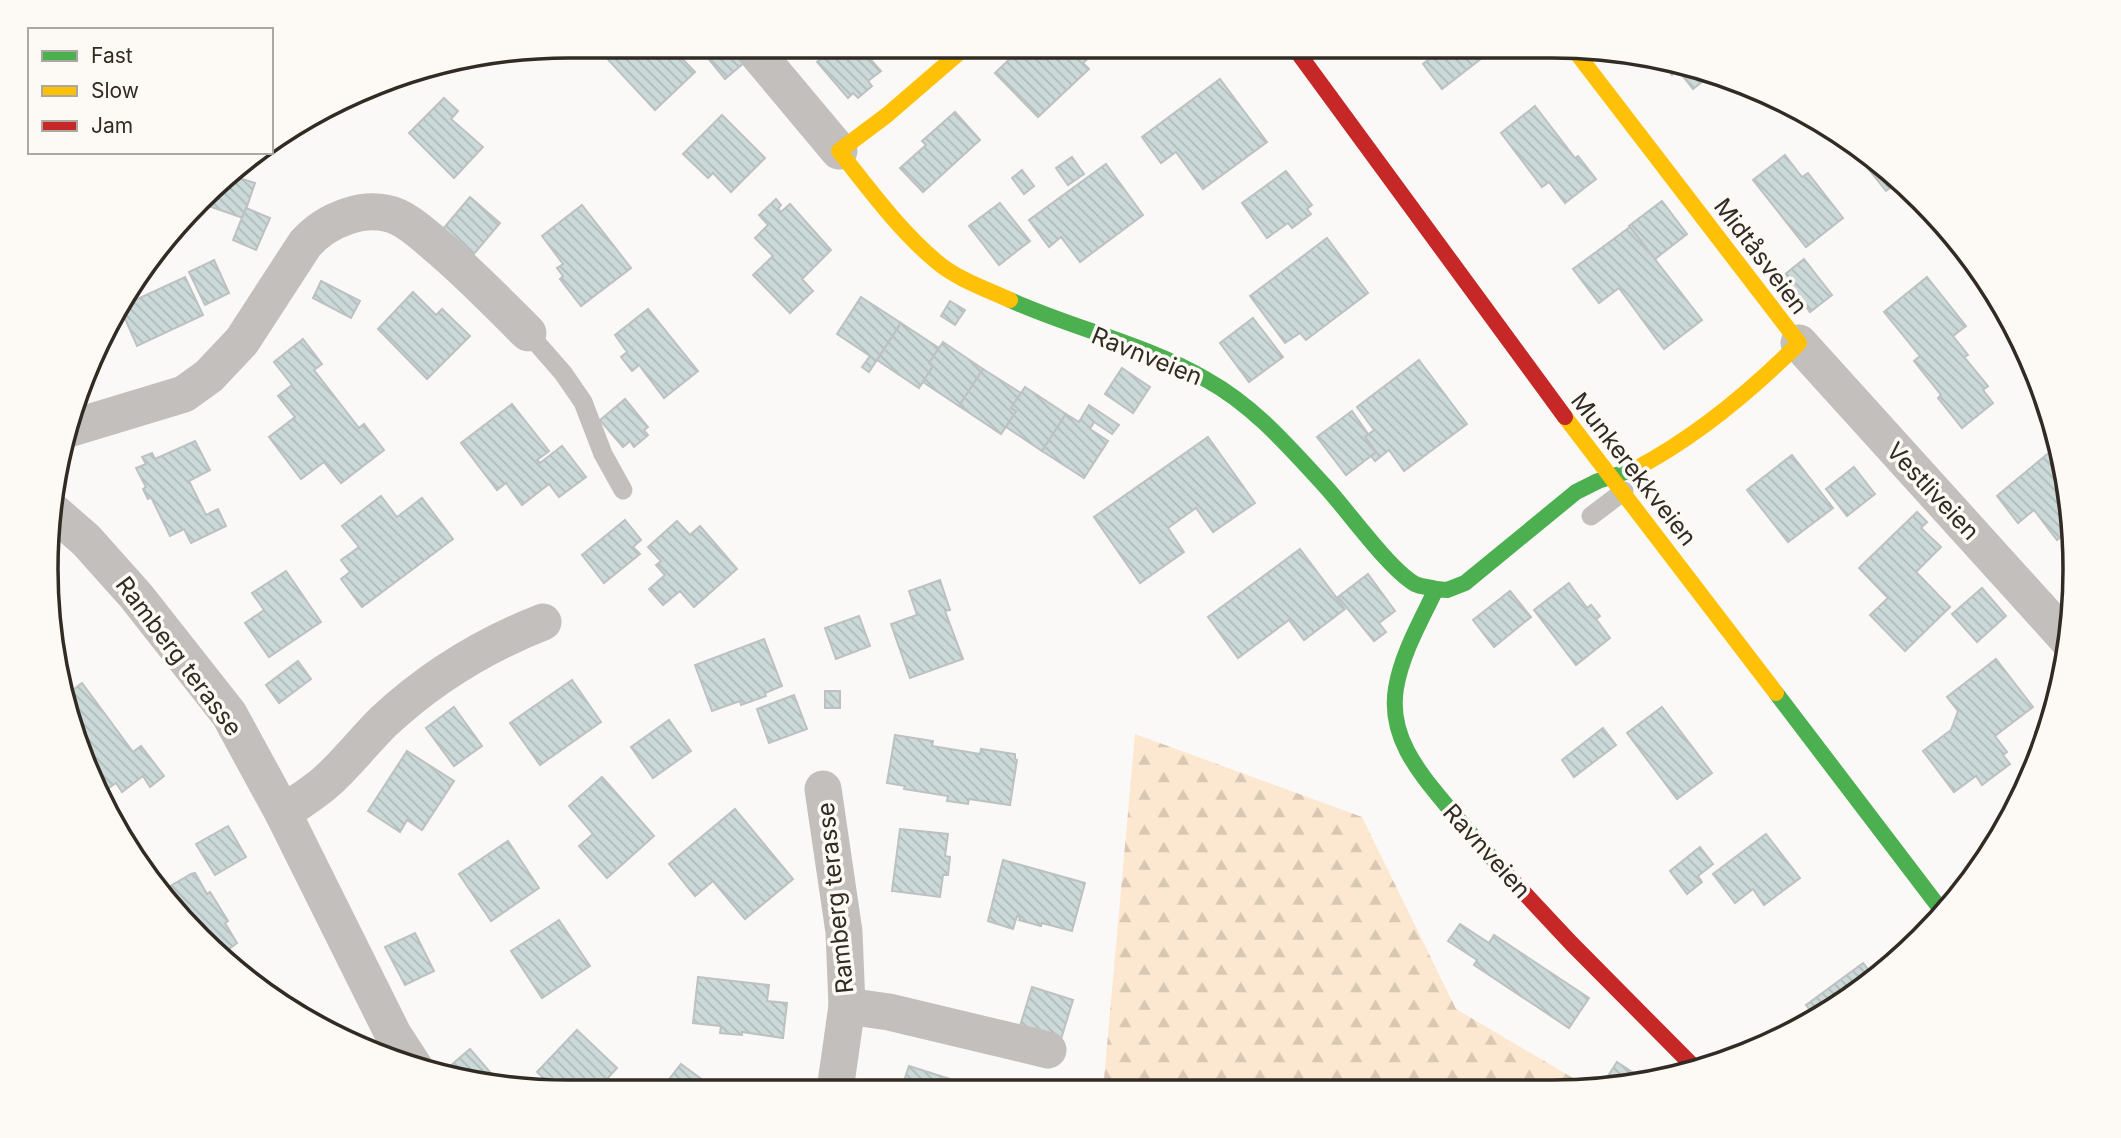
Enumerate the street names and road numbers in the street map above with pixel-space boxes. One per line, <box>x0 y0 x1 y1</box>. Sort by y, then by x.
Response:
street label: Midtåsveien <box>1708 192 1814 320</box>
street label: Ravnveien <box>1087 321 1207 391</box>
street label: Munkerekkveien <box>1565 387 1703 551</box>
street label: Vestliveien <box>1881 436 1985 546</box>
street label: Ramberg terasse <box>110 571 248 741</box>
street label: Ravnveien <box>1437 798 1537 904</box>
street label: Ramberg terasse <box>811 801 859 995</box>

